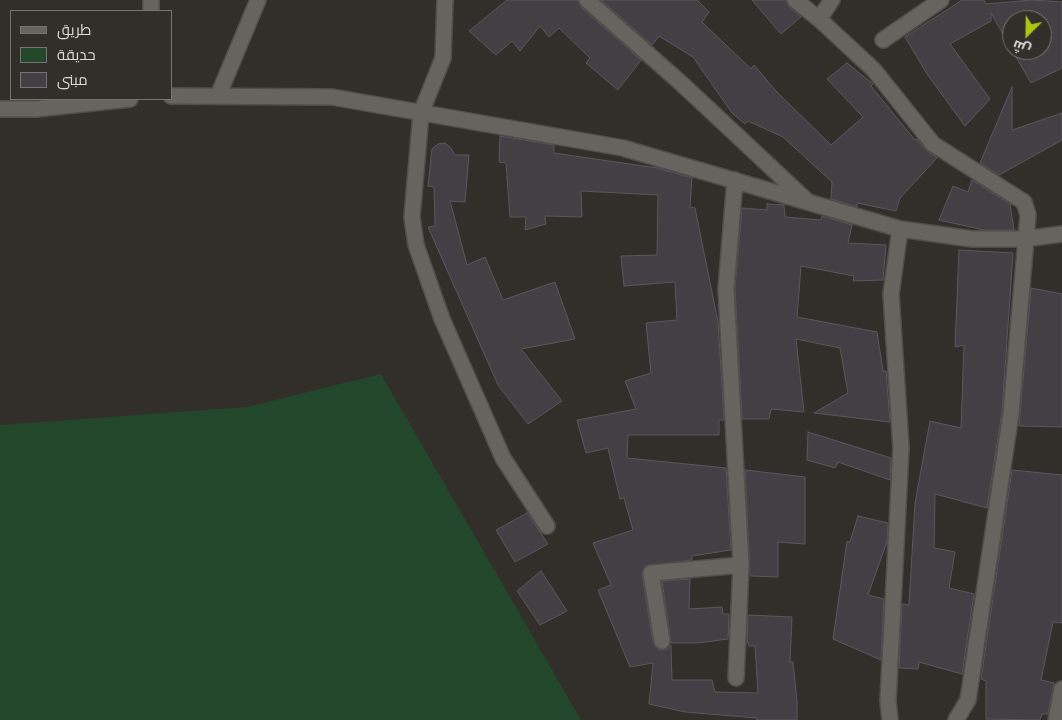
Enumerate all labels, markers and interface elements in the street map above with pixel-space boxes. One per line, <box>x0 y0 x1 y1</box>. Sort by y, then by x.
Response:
legend <box>10 10 172 100</box>
north arrow <box>1002 10 1052 60</box>
text: طريق <box>57 20 91 39</box>
text: ش <box>1010 36 1033 60</box>
text: حديقة <box>57 45 96 64</box>
text: مبنى <box>57 70 88 89</box>

